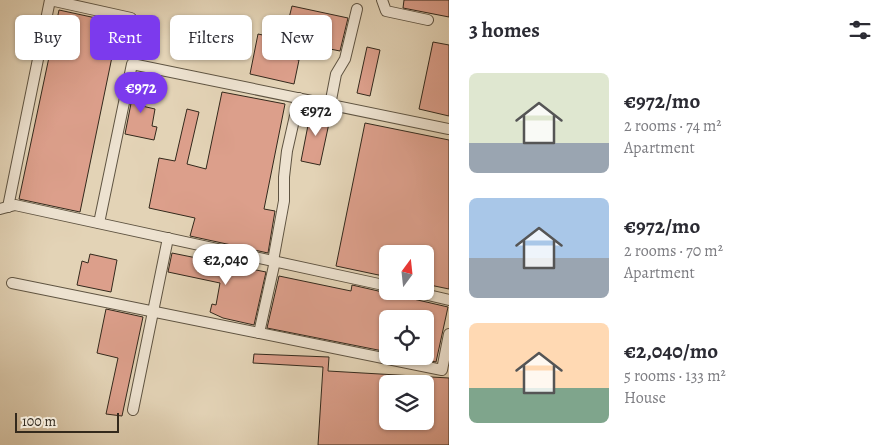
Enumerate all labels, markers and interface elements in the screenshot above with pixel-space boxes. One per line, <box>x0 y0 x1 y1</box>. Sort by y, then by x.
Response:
chip: Buy <box>15 15 80 60</box>
chip: Rent <box>90 15 160 60</box>
chip: Filters <box>170 15 252 60</box>
chip: New <box>262 15 332 60</box>
text: 3 homes <box>469 16 540 44</box>
icon: filters <box>846 16 874 44</box>
pin: €972 <box>111 72 171 114</box>
text: €972 <box>125 77 157 99</box>
text: €972/mo <box>624 87 700 115</box>
icon: home <box>509 93 569 153</box>
pin: €972 <box>286 94 346 137</box>
text: €972 <box>300 100 332 122</box>
text: 2 rooms · 74 m² <box>624 115 722 137</box>
text: Apartment <box>624 137 695 159</box>
text: €972/mo <box>624 212 700 240</box>
icon: home <box>509 218 569 278</box>
text: 2 rooms · 70 m² <box>624 240 723 262</box>
pin: €2,040 <box>185 244 267 286</box>
north arrow <box>379 245 434 300</box>
map controls <box>379 245 434 430</box>
text: €2,040 <box>204 249 248 271</box>
text: Apartment <box>624 262 695 284</box>
button: locate <box>379 310 434 365</box>
text: €2,040/mo <box>624 337 718 365</box>
icon: home <box>509 343 569 403</box>
text: 5 rooms · 133 m² <box>624 365 726 387</box>
button: layers <box>379 375 434 430</box>
text: House <box>624 387 666 409</box>
scale bar <box>15 410 119 433</box>
text: 100 m <box>22 412 56 431</box>

